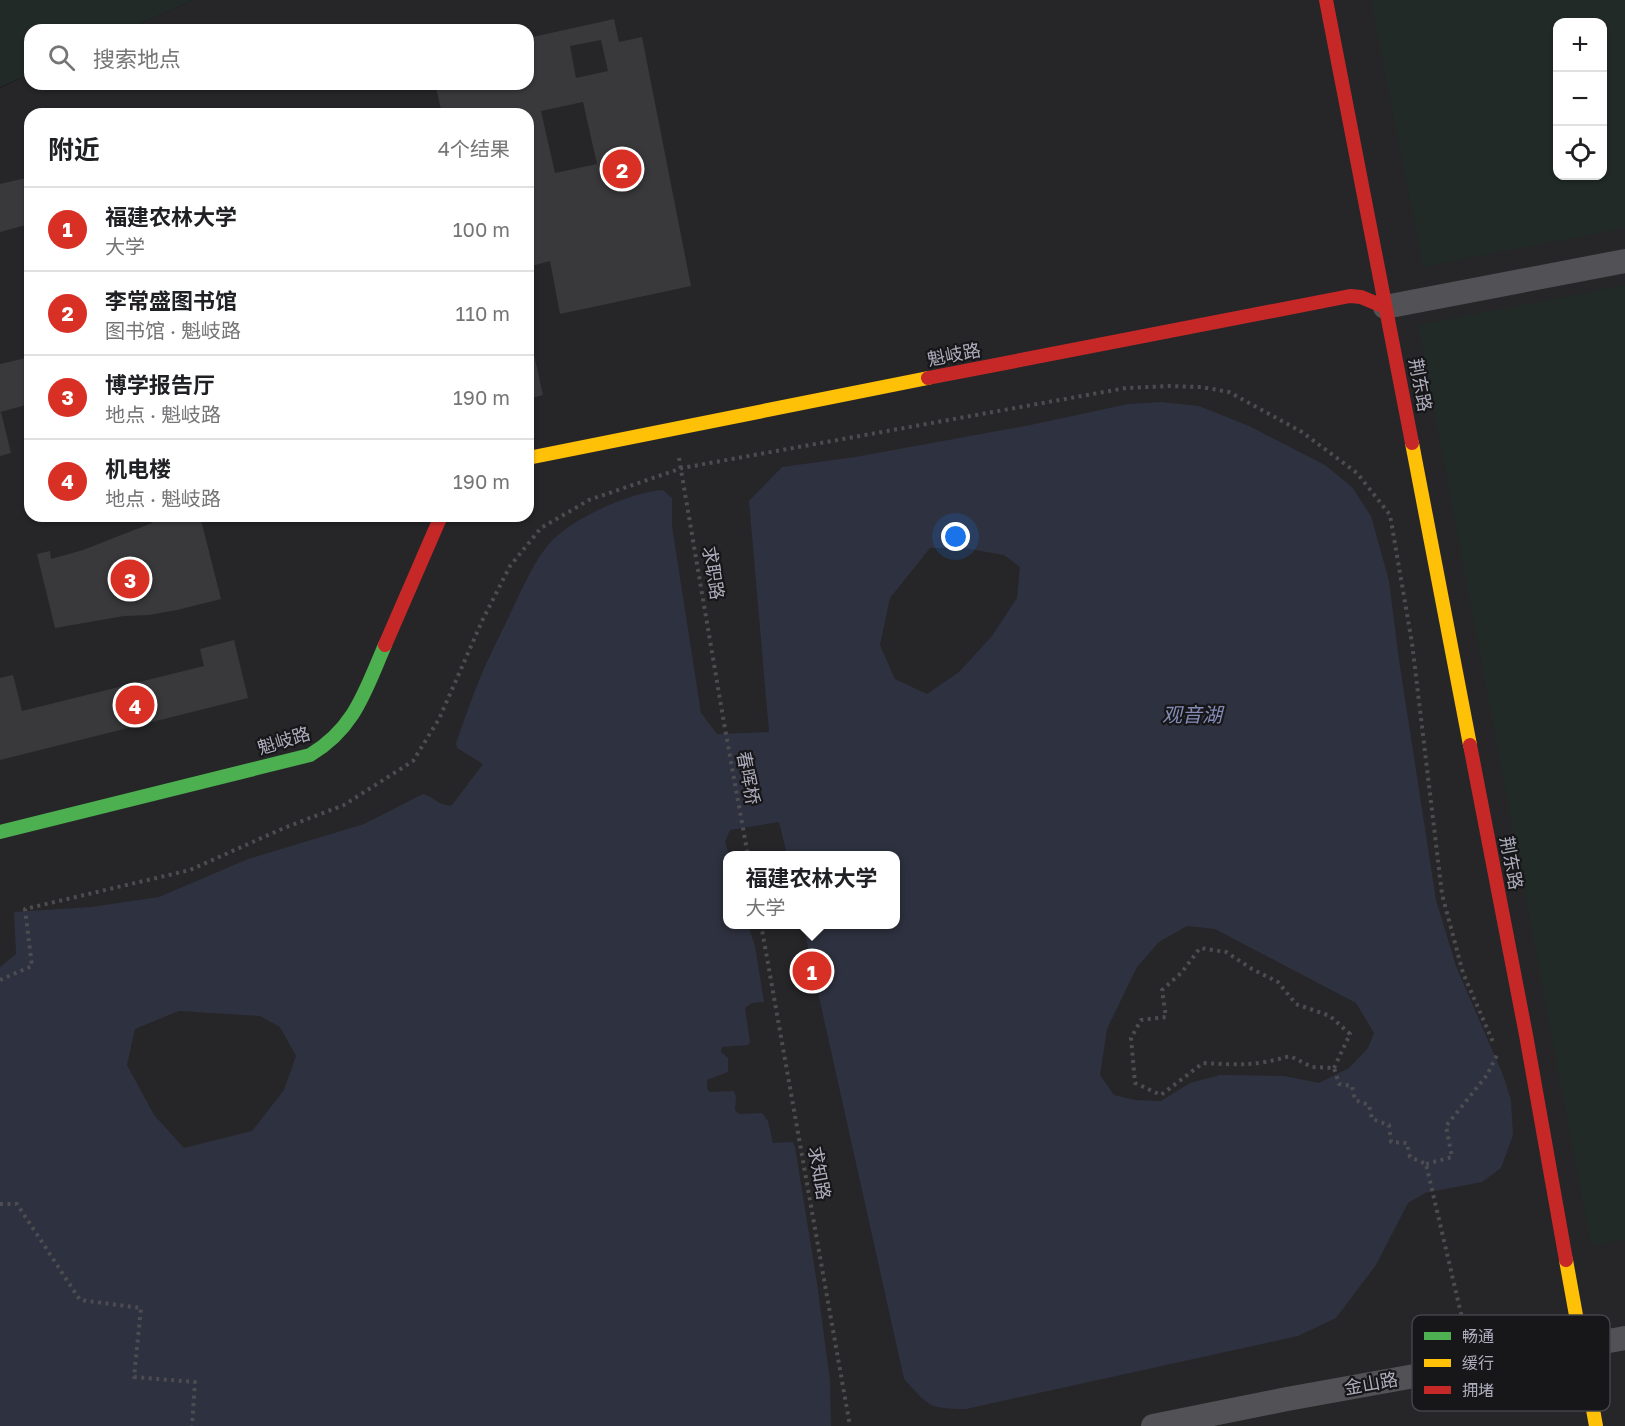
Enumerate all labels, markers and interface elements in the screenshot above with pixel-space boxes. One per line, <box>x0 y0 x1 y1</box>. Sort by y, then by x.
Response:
map controls <box>1553 18 1607 180</box>
button: + <box>1553 18 1607 72</box>
search box <box>24 24 534 90</box>
icon: search <box>45 41 78 74</box>
text: 搜索地点 <box>93 45 181 72</box>
button: − <box>1553 72 1607 126</box>
button: locate <box>1553 126 1607 180</box>
text: 附近 <box>48 134 100 165</box>
text: 4个结果 <box>438 136 510 160</box>
pin: 2 <box>602 146 642 192</box>
text: 福建农林大学 <box>105 203 237 230</box>
text: 1 <box>62 217 73 241</box>
text: 100 m <box>453 217 510 241</box>
text: 大学 <box>105 234 145 258</box>
text: 李常盛图书馆 <box>105 287 237 314</box>
text: 2 <box>61 301 74 325</box>
text: 110 m <box>456 301 510 325</box>
text: 图书馆 · 魁岐路 <box>105 318 241 342</box>
street label: 魁岐路 <box>925 338 982 370</box>
street label: 荆东路 <box>1405 356 1437 413</box>
text: 博学报告厅 <box>105 371 215 398</box>
text: 3 <box>61 385 74 409</box>
text: 190 m <box>453 385 510 409</box>
text: 地点 · 魁岐路 <box>105 402 221 426</box>
text: 机电楼 <box>105 455 171 482</box>
text: 4 <box>61 469 74 493</box>
text: 190 m <box>453 469 510 493</box>
text: 地点 · 魁岐路 <box>105 486 221 510</box>
your location <box>941 522 970 551</box>
street label: 求职路 <box>699 544 729 601</box>
pin: 3 <box>110 556 150 602</box>
pin: 4 <box>116 682 154 728</box>
water label: 观音湖 <box>1162 702 1225 726</box>
street label: 魁岐路 <box>255 722 313 758</box>
street label: 春晖桥 <box>733 749 765 806</box>
street label: 荆东路 <box>1496 834 1528 891</box>
popup <box>723 851 900 929</box>
text: 福建农林大学 <box>745 864 878 891</box>
text: 大学 <box>745 895 785 919</box>
pin: 1 <box>792 948 832 994</box>
street label: 求知路 <box>804 1144 836 1201</box>
legend <box>1412 1315 1610 1411</box>
text: 畅通 <box>1462 1326 1494 1346</box>
text: 缓行 <box>1462 1353 1494 1373</box>
street label: 金山路 <box>1342 1367 1399 1399</box>
text: 拥堵 <box>1462 1380 1494 1400</box>

